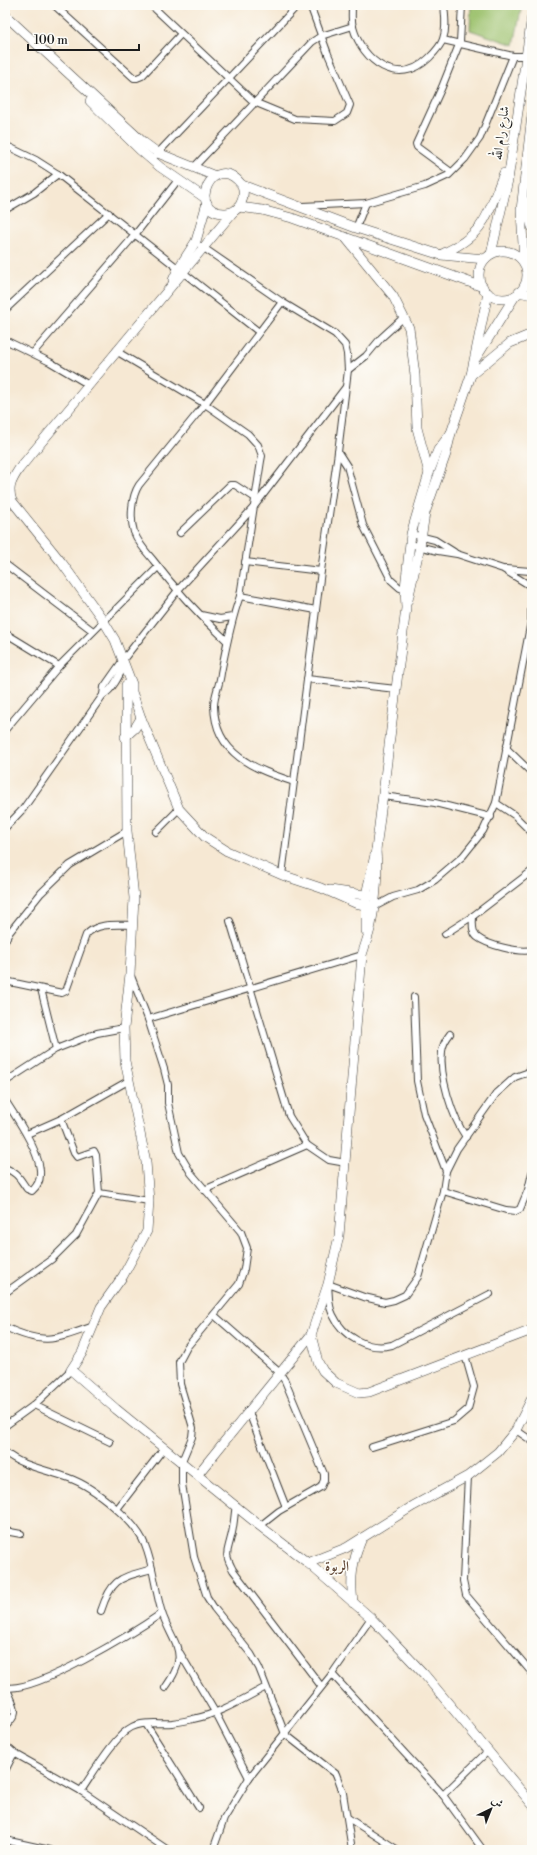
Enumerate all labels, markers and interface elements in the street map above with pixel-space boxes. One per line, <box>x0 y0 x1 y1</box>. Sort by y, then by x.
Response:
scale bar <box>28 26 139 52</box>
text: 100 m <box>34 33 68 48</box>
street label: شارع رام الله <box>486 105 516 161</box>
district label: الربوة <box>325 1558 349 1576</box>
north arrow <box>471 1789 511 1829</box>
text: ش <box>488 1794 506 1811</box>

